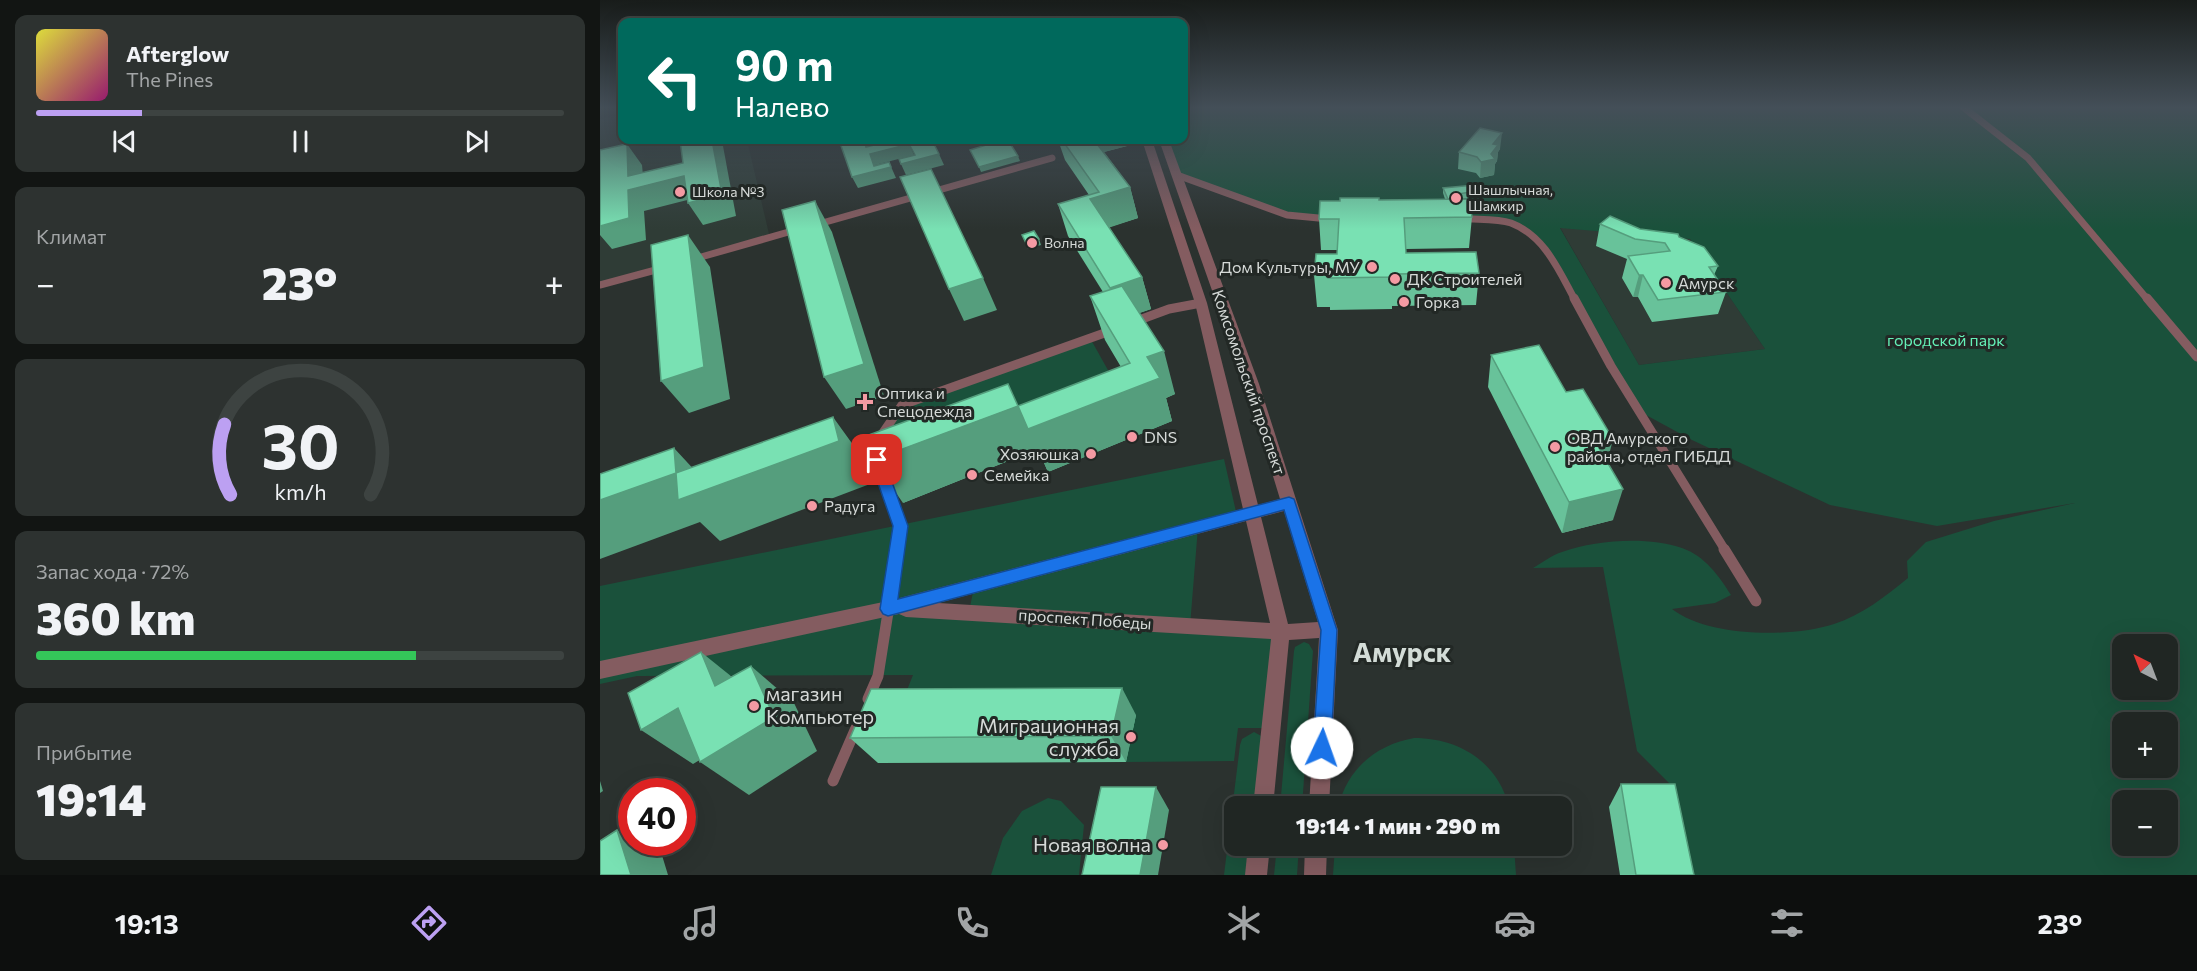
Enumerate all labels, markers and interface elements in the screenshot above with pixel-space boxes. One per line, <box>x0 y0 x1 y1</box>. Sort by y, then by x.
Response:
text: 90 m <box>735 38 834 90</box>
text: Afterglow <box>126 40 229 67</box>
icon: left <box>636 42 714 120</box>
text: The Pines <box>126 67 213 91</box>
text: Налево <box>735 90 830 123</box>
icon: previous <box>108 125 141 158</box>
icon: pause <box>284 125 317 158</box>
icon: next <box>460 125 493 158</box>
place label: Шашлычная, Шамкир <box>1468 181 1553 214</box>
place label: Школа №3 <box>692 183 765 200</box>
marker: Школа №3 <box>673 185 687 199</box>
marker: Шашлычная, Шамкир <box>1449 191 1463 205</box>
text: Климат <box>36 224 106 248</box>
place label: Волна <box>1044 234 1085 251</box>
marker: Волна <box>1025 236 1039 250</box>
text: 23° <box>262 254 338 309</box>
place label: Дом Культуры, МУ <box>1220 257 1360 276</box>
marker: Дом Культуры, МУ <box>1365 260 1379 274</box>
text: − <box>36 262 55 303</box>
text: + <box>545 262 564 303</box>
place label: ДК Строителей <box>1407 269 1522 288</box>
marker: ДК Строителей <box>1388 272 1402 286</box>
place label: Амурск <box>1678 273 1735 292</box>
marker: Амурск <box>1659 276 1673 290</box>
street label: Комсомольский проспект <box>1209 287 1290 477</box>
place label: Горка <box>1416 292 1460 311</box>
marker: Горка <box>1397 295 1411 309</box>
park label: городской парк <box>1887 330 2005 349</box>
place label: Оптика и Спецодежда <box>877 383 972 420</box>
marker: Оптика и Спецодежда <box>858 395 872 409</box>
text: 30 <box>261 406 339 482</box>
place label: DNS <box>1144 427 1177 446</box>
place label: ОВД Амурского района, отдел ГИБДД <box>1567 428 1731 465</box>
marker: DNS <box>1125 430 1139 444</box>
pin <box>851 434 902 485</box>
marker: ОВД Амурского района, отдел ГИБДД <box>1548 440 1562 454</box>
icon: arrive <box>860 443 893 476</box>
place label: Хозяюшка <box>1000 444 1079 463</box>
marker: Хозяюшка <box>1084 447 1098 461</box>
place label: Семейка <box>984 465 1049 484</box>
marker: Семейка <box>965 468 979 482</box>
text: km/h <box>274 478 326 504</box>
place label: Радуга <box>824 496 875 515</box>
marker: Радуга <box>805 499 819 513</box>
text: Запас хода · 72% <box>36 559 189 583</box>
text: 360 km <box>36 589 195 644</box>
street label: проспект Победы <box>1018 604 1152 633</box>
north arrow <box>2112 634 2178 700</box>
map controls <box>2112 634 2178 856</box>
district label: Амурск <box>1353 635 1452 668</box>
place label: магазин Компьютер <box>766 681 874 728</box>
marker: магазин Компьютер <box>747 699 761 713</box>
button: + <box>2112 712 2178 778</box>
place label: Миграционная служба <box>979 713 1119 760</box>
position arrow <box>1290 716 1354 780</box>
marker: Миграционная служба <box>1124 730 1138 744</box>
text: Прибытие <box>36 740 132 764</box>
text: 19:14 <box>36 770 147 825</box>
speed limit sign: 40 <box>618 778 696 856</box>
button: − <box>2112 790 2178 856</box>
text: 19:14 · 1 мин · 290 m <box>1296 812 1500 839</box>
place label: Новая волна <box>1033 832 1151 856</box>
marker: Новая волна <box>1156 838 1170 852</box>
icon: directions <box>408 902 450 944</box>
icon: music <box>680 902 722 944</box>
icon: phone <box>951 902 993 944</box>
icon: climate <box>1223 902 1265 944</box>
icon: car <box>1494 902 1536 944</box>
icon: filters <box>1766 902 1808 944</box>
text: 19:13 <box>115 907 179 940</box>
text: 23° <box>2038 907 2082 940</box>

